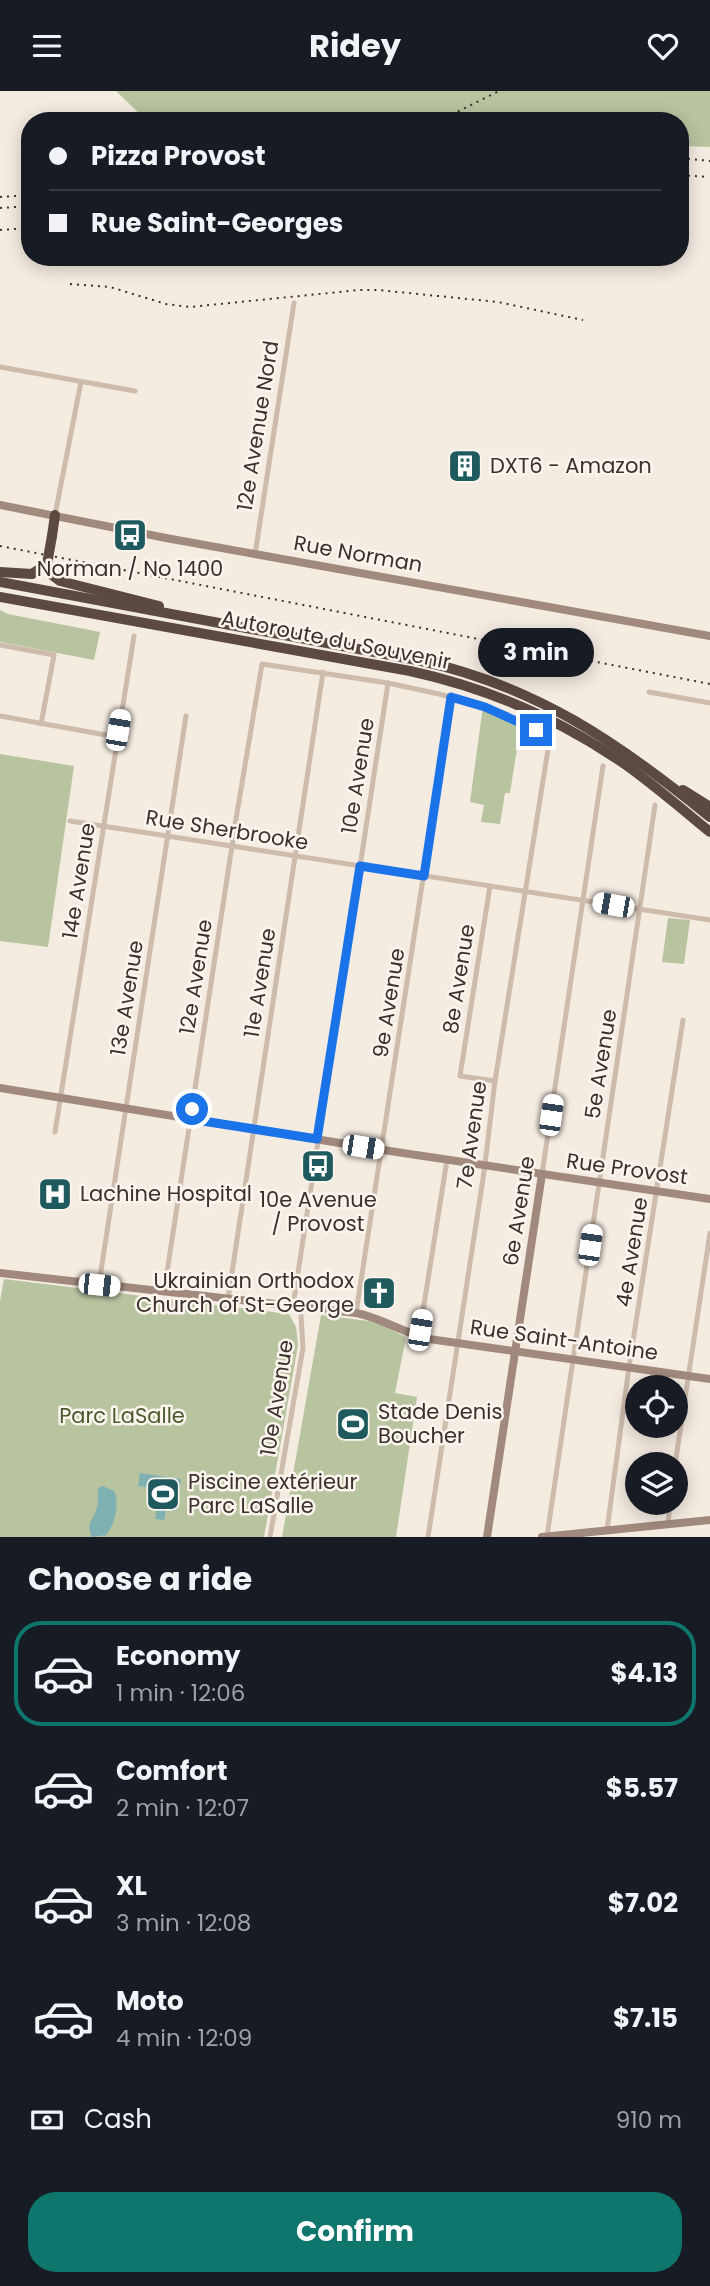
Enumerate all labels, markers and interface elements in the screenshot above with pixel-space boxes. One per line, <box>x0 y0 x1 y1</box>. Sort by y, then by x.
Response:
text: Ridey <box>309 23 401 68</box>
icon: menu <box>28 27 66 65</box>
icon: heart <box>644 27 682 65</box>
text: Pizza Provost <box>91 138 266 174</box>
text: Rue Saint-Georges <box>91 205 343 241</box>
street label: 12e Avenue Nord <box>230 339 285 513</box>
building icon: DXT6 - Amazon <box>446 447 484 485</box>
place label: DXT6 - Amazon <box>490 451 652 480</box>
bus stop icon: Norman / No 1400 <box>111 516 149 554</box>
street label: Rue Norman <box>291 528 425 579</box>
place label: Norman / No 1400 <box>37 554 223 583</box>
street label: Autoroute du Souvenir <box>219 603 454 676</box>
callout: 3 min <box>478 629 594 677</box>
text: 3 min <box>503 636 569 668</box>
car <box>105 707 132 753</box>
route end <box>520 714 552 746</box>
street label: 10e Avenue <box>334 716 381 836</box>
street label: Rue Sherbrooke <box>144 802 310 857</box>
street label: 14e Avenue <box>55 821 102 941</box>
car <box>591 891 636 919</box>
street label: 12e Avenue <box>172 917 219 1037</box>
street label: 8e Avenue <box>436 922 481 1036</box>
street label: 11e Avenue <box>237 926 283 1040</box>
street label: 13e Avenue <box>103 938 150 1058</box>
street label: 9e Avenue <box>366 946 411 1060</box>
street label: 5e Avenue <box>578 1007 623 1121</box>
street label: 7e Avenue <box>450 1079 493 1191</box>
route start <box>176 1093 208 1125</box>
car <box>538 1093 565 1137</box>
car <box>341 1133 386 1161</box>
street label: Rue Provost <box>565 1146 690 1191</box>
bus stop icon: 10e Avenue / Provost <box>299 1147 337 1185</box>
street label: 6e Avenue <box>496 1154 541 1268</box>
hospital icon: Lachine Hospital <box>36 1175 74 1213</box>
place label: Lachine Hospital <box>80 1179 252 1208</box>
place label: 10e Avenue / Provost <box>259 1185 377 1238</box>
street label: 4e Avenue <box>609 1195 654 1309</box>
car <box>577 1223 604 1267</box>
place label: Ukrainian Orthodox Church of St-George <box>136 1266 354 1319</box>
car <box>78 1272 121 1298</box>
church icon: Ukrainian Orthodox Church of St-George <box>360 1274 398 1312</box>
car <box>407 1308 434 1352</box>
street label: Rue Saint-Antoine <box>468 1312 660 1367</box>
street label: 10e Avenue <box>253 1338 300 1458</box>
map controls <box>625 1375 688 1515</box>
button: locate <box>625 1375 688 1438</box>
place label: Stade Denis Boucher <box>378 1397 502 1450</box>
park label: Parc LaSalle <box>59 1401 185 1430</box>
sports icon: Stade Denis Boucher <box>334 1405 372 1443</box>
button: layers <box>625 1452 688 1515</box>
place label: Piscine extérieur Parc LaSalle <box>188 1467 357 1520</box>
sports icon: Piscine extérieur Parc LaSalle <box>144 1475 182 1513</box>
text: Choose a ride <box>28 1556 252 1601</box>
text: Economy <box>116 1638 240 1674</box>
icon: car <box>32 1642 95 1705</box>
text: $4.13 <box>610 1655 678 1691</box>
text: 1 min · 12:06 <box>116 1677 245 1709</box>
text: Comfort <box>116 1753 228 1789</box>
icon: car <box>32 1757 95 1820</box>
text: $5.57 <box>606 1770 678 1806</box>
text: 2 min · 12:07 <box>116 1792 249 1824</box>
text: XL <box>116 1868 147 1904</box>
icon: car <box>32 1872 95 1935</box>
text: $7.02 <box>608 1885 678 1921</box>
text: 3 min · 12:08 <box>116 1907 251 1939</box>
text: Moto <box>116 1983 184 2019</box>
icon: car <box>32 1987 95 2050</box>
text: $7.15 <box>613 2000 678 2036</box>
text: 4 min · 12:09 <box>116 2022 252 2054</box>
icon: cash <box>28 2101 66 2139</box>
text: Cash <box>84 2101 152 2137</box>
text: 910 m <box>616 2104 682 2136</box>
button: Confirm <box>28 2192 682 2272</box>

